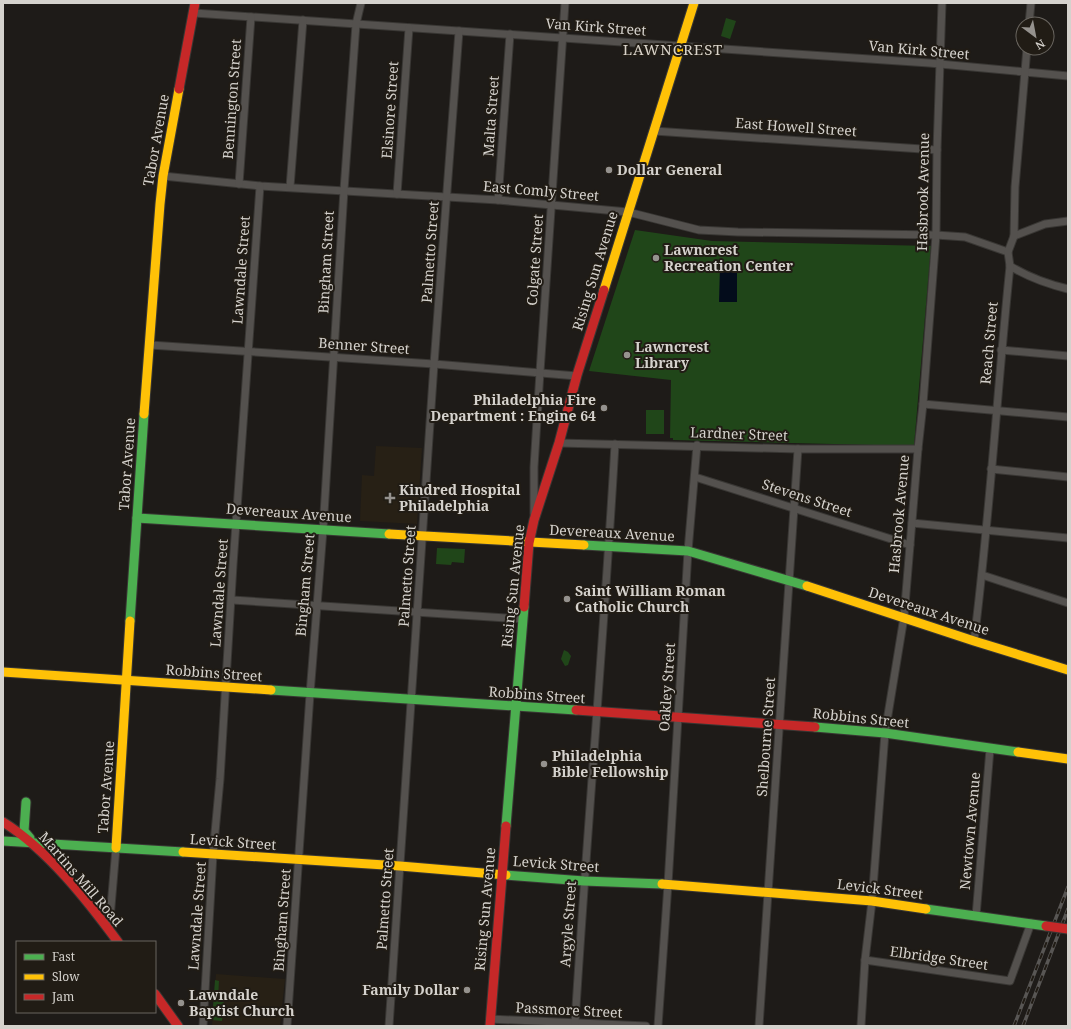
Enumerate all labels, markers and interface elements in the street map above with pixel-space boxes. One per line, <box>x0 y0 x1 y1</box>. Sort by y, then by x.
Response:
street label: Van Kirk Street <box>545 14 647 40</box>
north arrow <box>1015 16 1055 56</box>
street label: Van Kirk Street <box>868 36 970 63</box>
text: N <box>1033 36 1048 54</box>
street label: Bennington Street <box>218 38 245 160</box>
district label: LAWNCREST <box>623 39 723 59</box>
street label: Elsinore Street <box>377 60 402 159</box>
street label: Malta Street <box>478 75 503 157</box>
street label: Tabor Avenue <box>138 92 173 187</box>
street label: East Howell Street <box>735 113 857 140</box>
street label: Hasbrook Avenue <box>912 133 933 251</box>
place label: Dollar General <box>617 160 722 179</box>
marker: Dollar General <box>604 165 614 175</box>
street label: East Comly Street <box>482 176 600 205</box>
street label: Palmetto Street <box>416 200 443 304</box>
street label: Rising Sun Avenue <box>567 209 622 333</box>
street label: Bingham Street <box>313 210 338 314</box>
street label: Colgate Street <box>522 214 547 306</box>
street label: Lawndale Street <box>227 215 254 325</box>
place label: Lawncrest Recreation Center <box>664 240 794 275</box>
marker: Lawncrest Recreation Center <box>651 253 661 263</box>
street label: Reach Street <box>975 301 1002 385</box>
street label: Benner Street <box>318 333 410 358</box>
place label: Lawncrest Library <box>635 337 709 372</box>
marker: Lawncrest Library <box>622 350 632 360</box>
place label: Philadelphia Fire Department : Engine 64 <box>430 390 596 425</box>
marker: Philadelphia Fire Department : Engine 64 <box>599 403 609 413</box>
street label: Tabor Avenue <box>114 417 139 511</box>
street label: Lardner Street <box>690 422 788 445</box>
street label: Hasbrook Avenue <box>884 454 913 574</box>
street label: Stevens Street <box>760 474 855 521</box>
place label: Kindred Hospital Philadelphia <box>399 480 521 515</box>
marker: Kindred Hospital Philadelphia <box>384 492 396 504</box>
street label: Devereaux Avenue <box>226 499 352 526</box>
street label: Devereaux Avenue <box>549 520 675 545</box>
street label: Rising Sun Avenue <box>497 523 528 649</box>
street label: Palmetto Street <box>393 524 420 628</box>
street label: Bingham Street <box>291 533 318 637</box>
street label: Lawndale Street <box>205 538 232 648</box>
place label: Saint William Roman Catholic Church <box>575 581 726 616</box>
street label: Devereaux Avenue <box>866 582 992 639</box>
marker: Saint William Roman Catholic Church <box>562 594 572 604</box>
street label: Oakley Street <box>654 642 679 732</box>
street label: Robbins Street <box>165 660 263 685</box>
street label: Shelbourne Street <box>752 677 779 797</box>
street label: Robbins Street <box>488 682 586 707</box>
street label: Robbins Street <box>812 703 910 732</box>
street label: Tabor Avenue <box>93 740 118 834</box>
place label: Philadelphia Bible Fellowship <box>552 746 669 781</box>
marker: Philadelphia Bible Fellowship <box>539 759 549 769</box>
street label: Newtown Avenue <box>955 771 984 891</box>
street label: Martins Mill Road <box>35 827 128 930</box>
street label: Levick Street <box>189 829 277 854</box>
street label: Rising Sun Avenue <box>470 846 499 971</box>
street label: Palmetto Street <box>371 847 398 951</box>
street label: Levick Street <box>512 851 600 876</box>
street label: Lawndale Street <box>183 861 210 971</box>
street label: Bingham Street <box>268 868 295 972</box>
street label: Levick Street <box>836 874 924 903</box>
street label: Argyle Street <box>555 880 580 968</box>
legend <box>16 941 156 1013</box>
street label: Elbridge Street <box>889 941 989 974</box>
text: Fast <box>52 948 75 965</box>
text: Slow <box>52 968 80 985</box>
place label: Family Dollar <box>362 980 460 999</box>
place label: Lawndale Baptist Church <box>189 985 295 1020</box>
marker: Family Dollar <box>462 985 472 995</box>
text: Jam <box>51 988 74 1005</box>
street label: Passmore Street <box>515 997 623 1022</box>
marker: Lawndale Baptist Church <box>176 998 186 1008</box>

